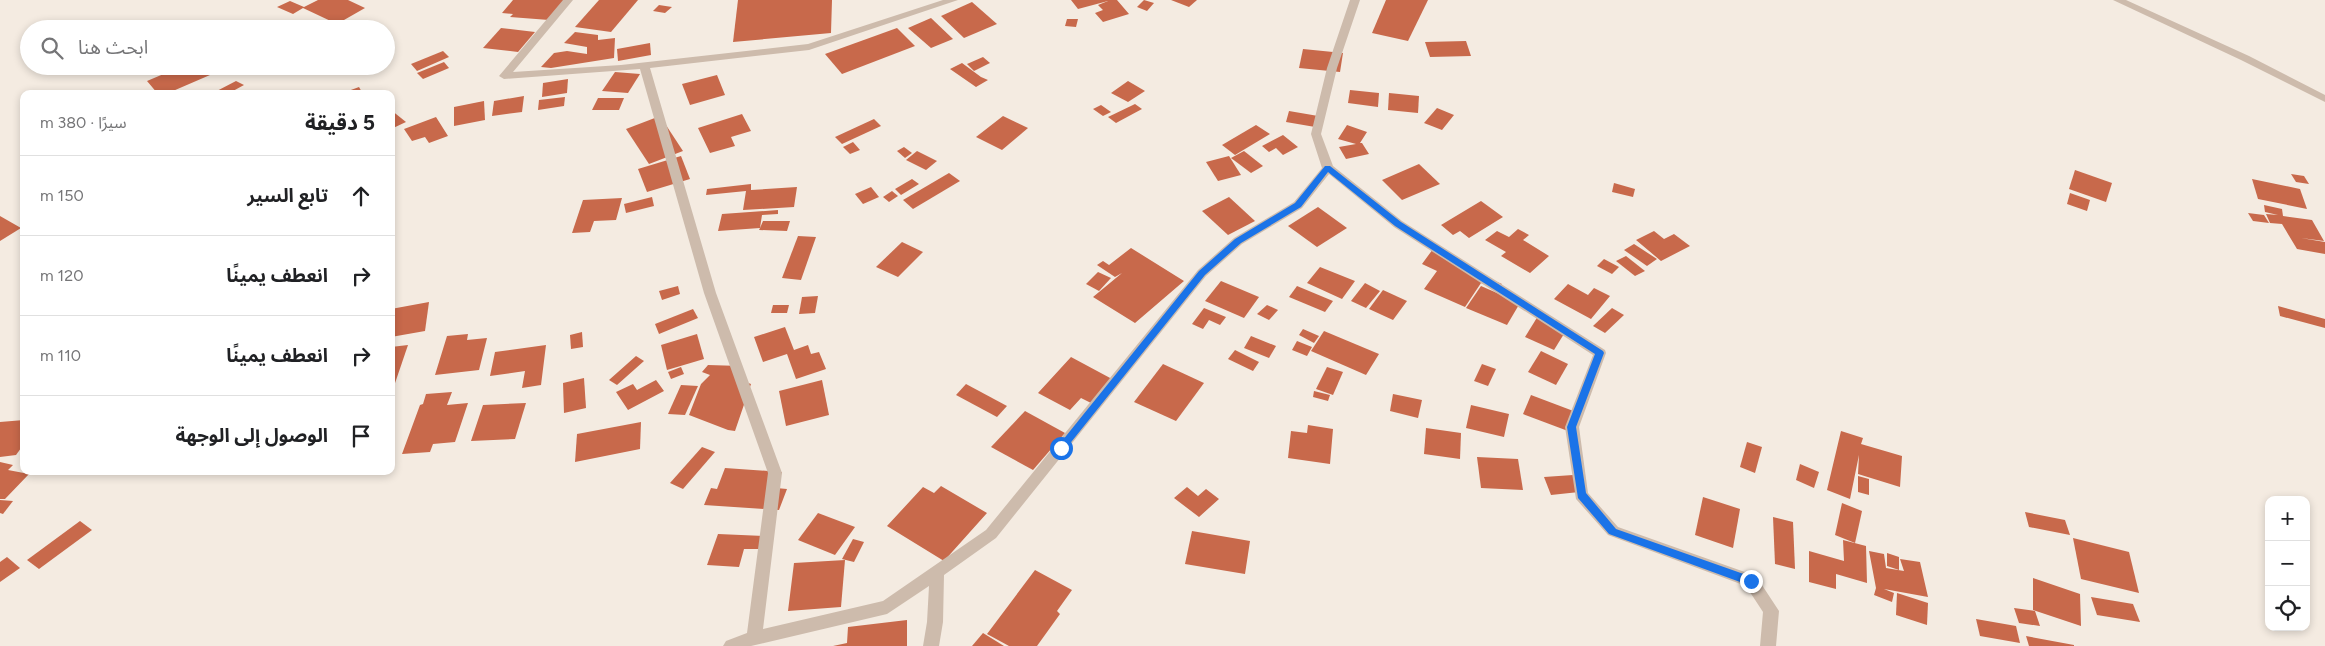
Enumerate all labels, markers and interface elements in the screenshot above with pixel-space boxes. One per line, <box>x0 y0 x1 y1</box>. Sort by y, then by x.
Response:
search box <box>20 20 395 75</box>
icon: search <box>38 34 66 62</box>
text: ابحث هنا <box>78 36 148 59</box>
text: 5 دقيقة <box>305 110 375 135</box>
text: سيرًا · 380 m <box>40 113 127 132</box>
icon: ahead <box>347 182 375 210</box>
text: تابع السير <box>247 184 328 207</box>
text: 150 m <box>40 186 84 205</box>
icon: right <box>347 262 375 290</box>
text: انعطف يمينًا <box>226 264 328 287</box>
text: 120 m <box>40 266 83 285</box>
icon: right <box>347 342 375 370</box>
text: انعطف يمينًا <box>226 344 328 367</box>
text: 110 m <box>40 346 81 365</box>
icon: arrive <box>347 422 375 450</box>
text: الوصول إلى الوجهة <box>175 424 328 447</box>
route start <box>1050 437 1073 460</box>
map controls <box>2265 496 2310 631</box>
button: + <box>2265 496 2310 541</box>
button: − <box>2265 541 2310 586</box>
route end <box>1740 570 1763 593</box>
button: locate <box>2265 586 2310 631</box>

